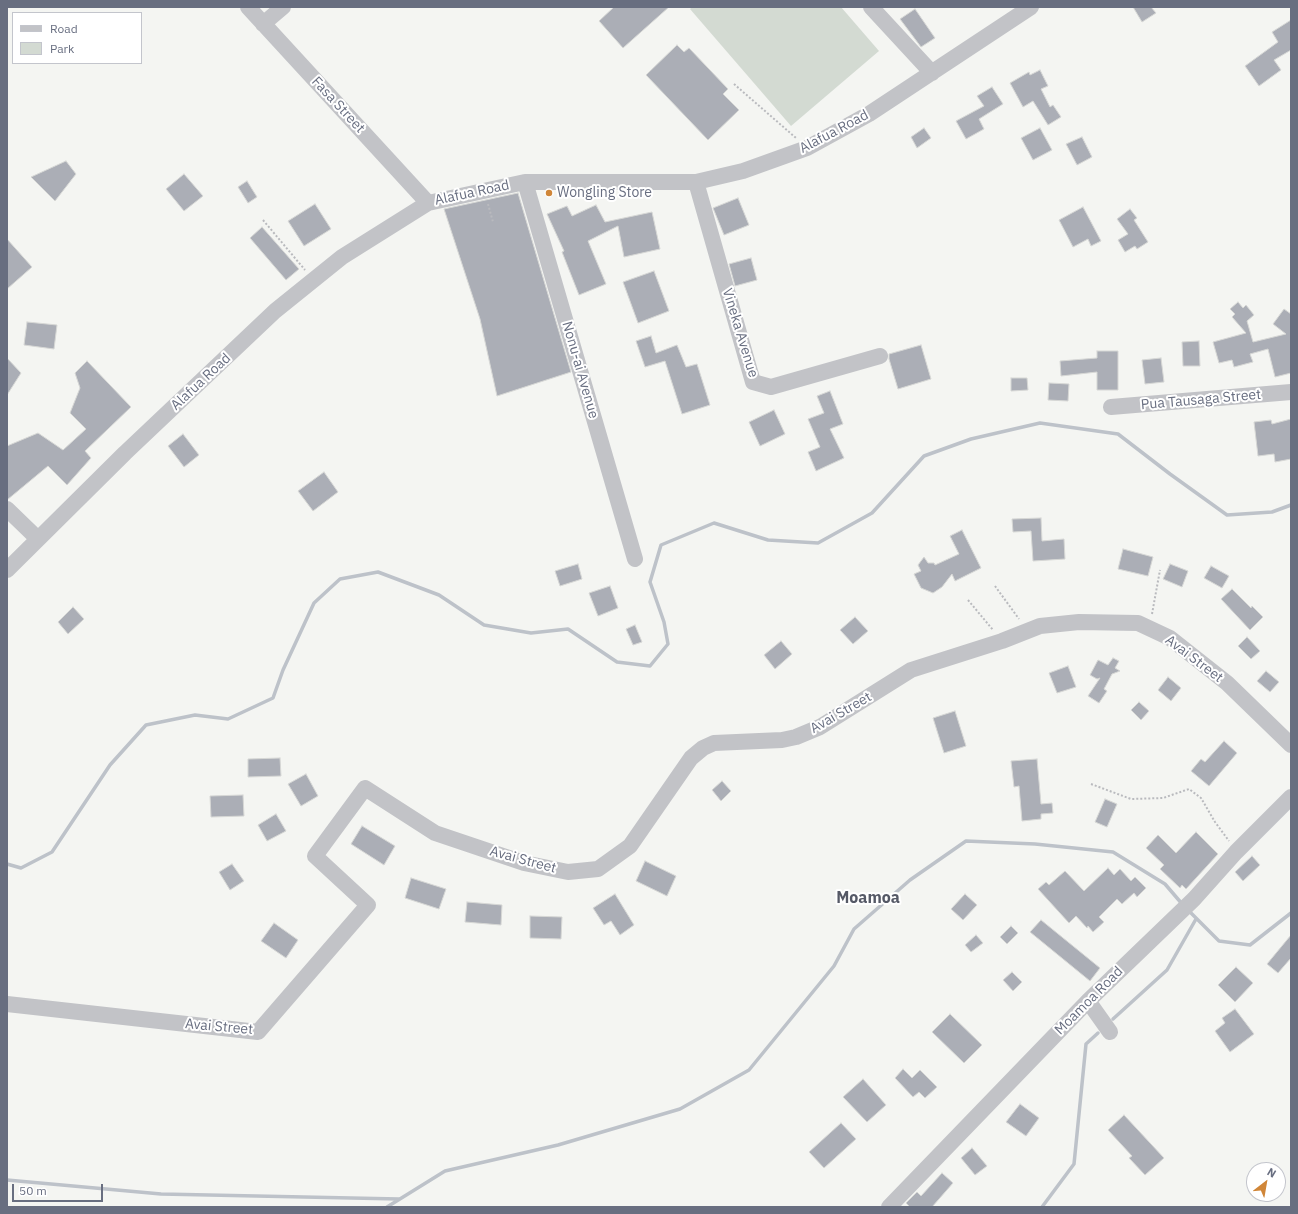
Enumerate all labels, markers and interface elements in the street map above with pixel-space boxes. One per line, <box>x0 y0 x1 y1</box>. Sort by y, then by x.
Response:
legend <box>12 12 142 64</box>
text: Road <box>50 21 78 36</box>
text: Park <box>50 41 74 56</box>
street label: Fasa Street <box>308 73 368 137</box>
street label: Alafua Road <box>797 107 871 157</box>
street label: Alafua Road <box>433 177 511 209</box>
place label: Wongling Store <box>557 185 652 201</box>
marker: Wongling Store <box>544 188 554 198</box>
street label: Vineka Avenue <box>718 286 762 380</box>
street label: Nonu-ai Avenue <box>558 319 602 421</box>
street label: Alafua Road <box>168 350 234 414</box>
street label: Pua Tausaga Street <box>1140 386 1262 414</box>
street label: Avai Street <box>1162 632 1226 686</box>
street label: Avai Street <box>807 689 875 737</box>
street label: Avai Street <box>488 843 558 877</box>
district label: Moamoa <box>836 888 900 908</box>
street label: Moamoa Road <box>1051 963 1127 1039</box>
street label: Avai Street <box>184 1016 254 1038</box>
north arrow <box>1246 1162 1286 1202</box>
text: N <box>1265 1165 1279 1181</box>
scale bar <box>14 1176 105 1202</box>
text: 50 m <box>19 1183 47 1198</box>

